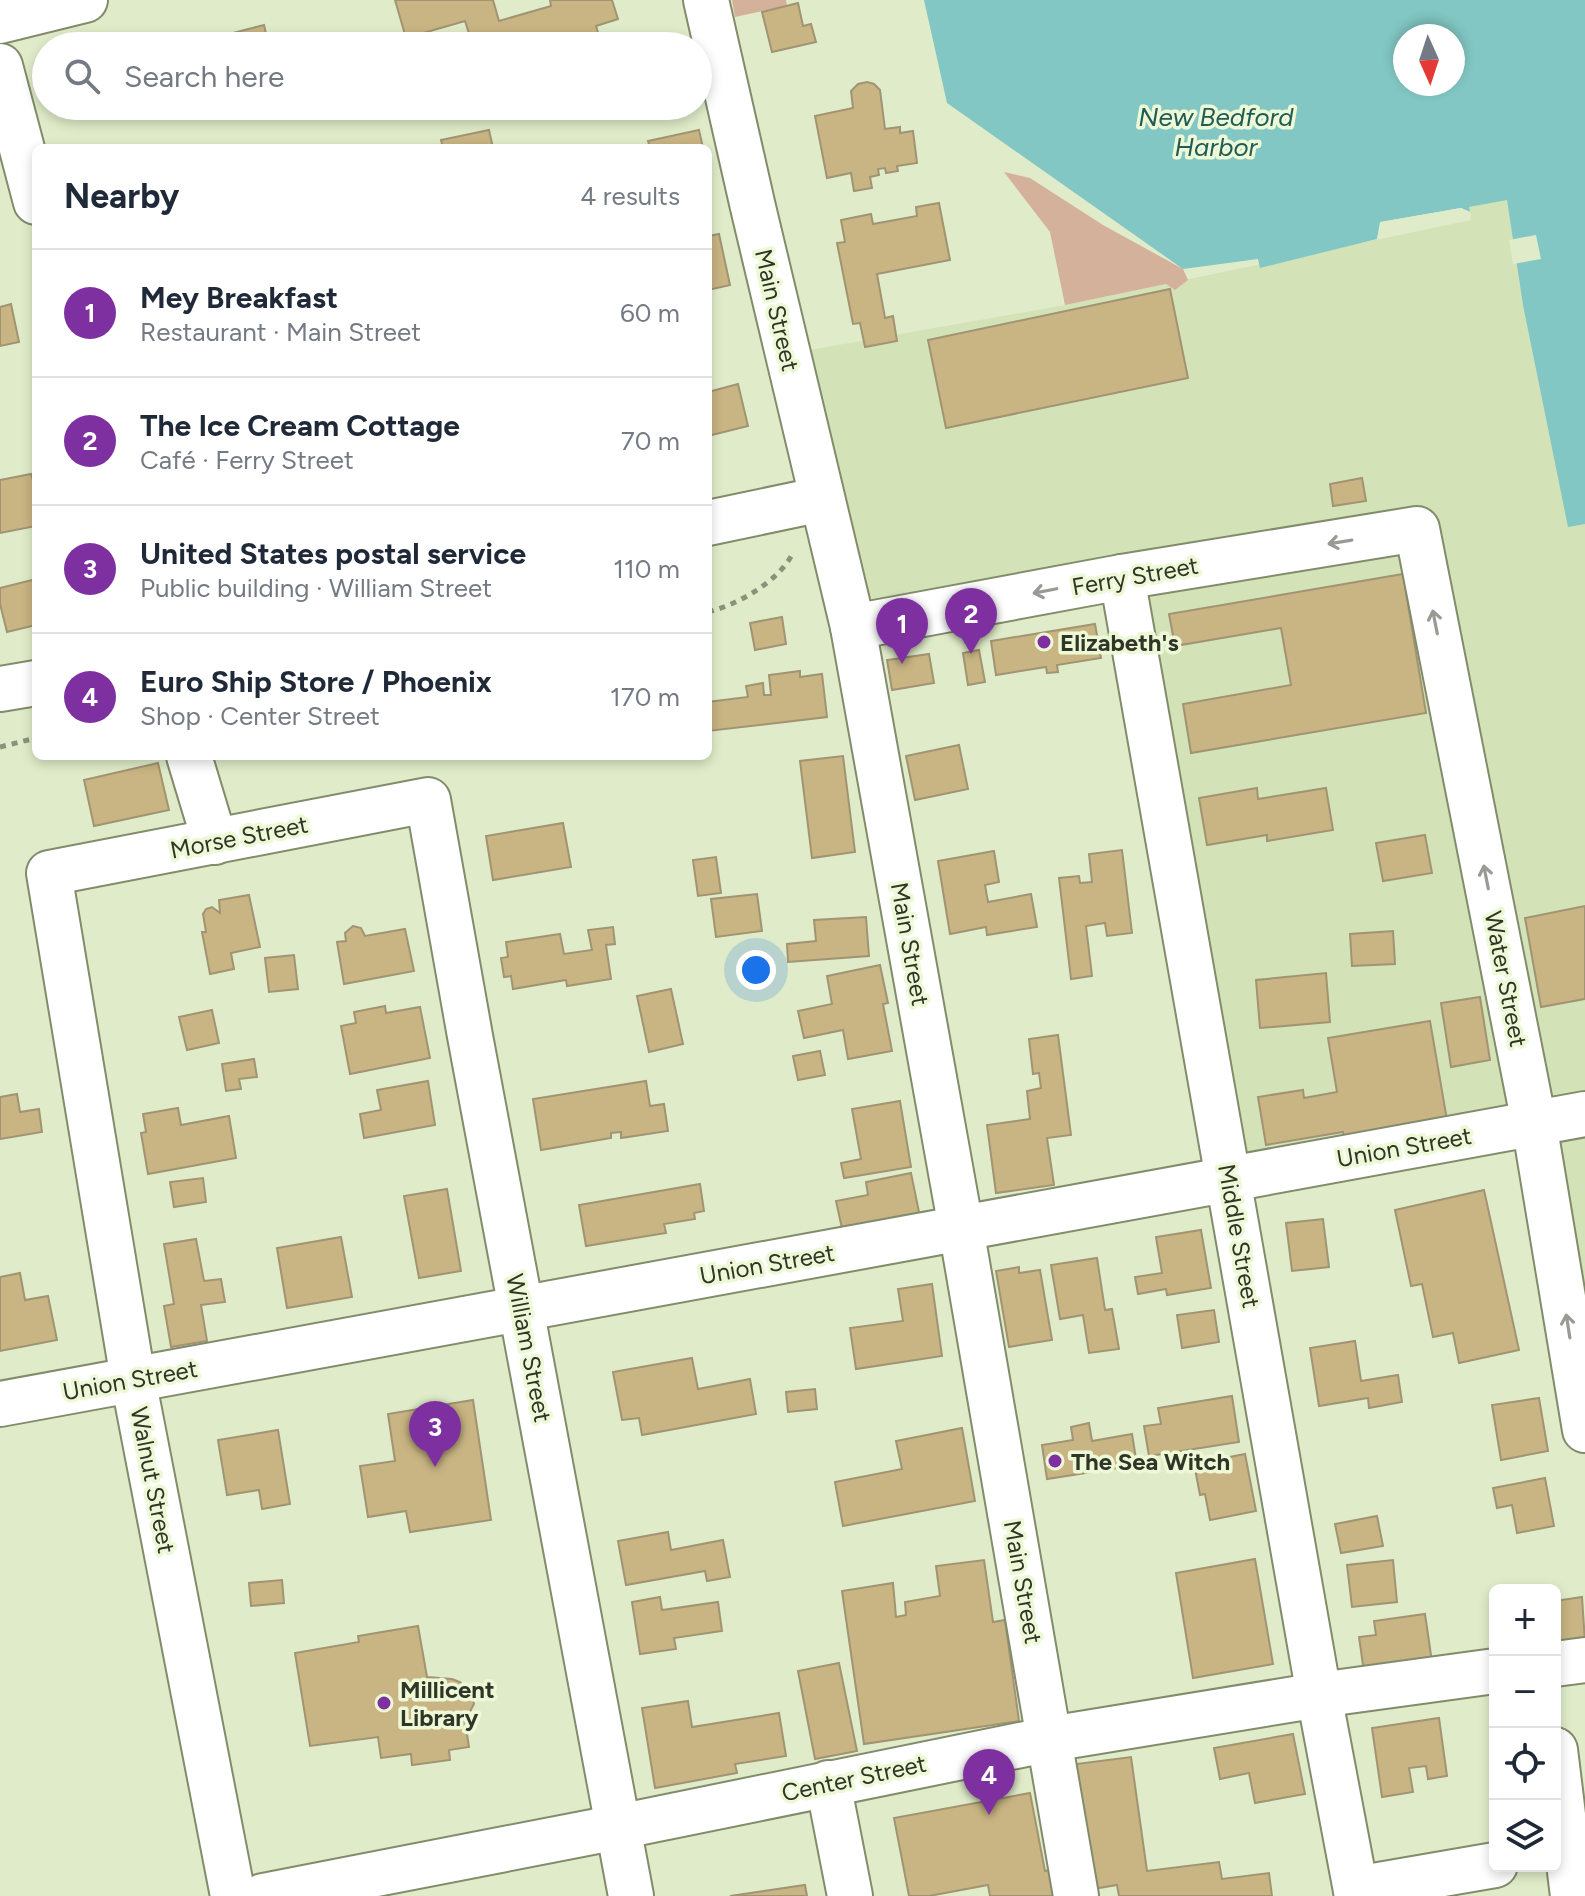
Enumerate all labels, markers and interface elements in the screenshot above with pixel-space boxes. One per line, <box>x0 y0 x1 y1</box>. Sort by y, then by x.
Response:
north arrow <box>1393 24 1465 96</box>
search box <box>32 32 712 120</box>
icon: search <box>60 54 104 98</box>
text: Search here <box>124 58 284 95</box>
water label: New Bedford Harbor <box>1138 101 1294 163</box>
text: Nearby <box>64 176 179 217</box>
text: 4 results <box>580 180 680 212</box>
street label: Main Street <box>749 246 805 374</box>
text: Mey Breakfast <box>140 279 338 316</box>
text: 1 <box>85 297 95 329</box>
text: 60 m <box>620 297 680 329</box>
text: Restaurant · Main Street <box>140 316 421 348</box>
text: The Ice Cream Cottage <box>140 407 460 444</box>
text: 2 <box>82 425 98 457</box>
text: 70 m <box>621 425 680 457</box>
text: Café · Ferry Street <box>140 444 354 476</box>
text: United States postal service <box>140 535 526 572</box>
one-way arrow <box>1328 535 1353 550</box>
street label: Ferry Street <box>1069 551 1201 601</box>
text: 3 <box>83 553 97 585</box>
text: 110 m <box>613 553 680 585</box>
text: Public building · William Street <box>140 572 492 604</box>
one-way arrow <box>1033 585 1059 600</box>
pin: 2 <box>945 588 997 654</box>
pin: 1 <box>876 598 928 664</box>
one-way arrow <box>1427 610 1442 635</box>
place label: Elizabeth's <box>1060 628 1179 657</box>
marker: Elizabeth's <box>1035 633 1053 651</box>
text: Euro Ship Store / Phoenix <box>140 663 492 700</box>
text: 4 <box>82 681 98 713</box>
text: 170 m <box>610 681 680 713</box>
text: Shop · Center Street <box>140 700 380 732</box>
street label: Morse Street <box>168 809 310 865</box>
one-way arrow <box>1477 865 1492 890</box>
street label: Main Street <box>885 880 935 1008</box>
street label: Water Street <box>1479 909 1533 1049</box>
your location <box>736 950 776 990</box>
street label: Union Street <box>1334 1121 1474 1173</box>
street label: Middle Street <box>1212 1162 1266 1310</box>
street label: Union Street <box>697 1238 837 1290</box>
street label: William Street <box>500 1271 558 1425</box>
one-way arrow <box>1559 1313 1574 1339</box>
street label: Union Street <box>60 1354 200 1406</box>
pin: 3 <box>409 1401 461 1467</box>
street label: Walnut Street <box>125 1404 181 1556</box>
place label: The Sea Witch <box>1071 1447 1230 1476</box>
marker: The Sea Witch <box>1046 1452 1064 1470</box>
street label: Main Street <box>998 1518 1048 1646</box>
map controls <box>1489 1584 1561 1872</box>
button: + <box>1489 1584 1561 1656</box>
button: − <box>1489 1656 1561 1728</box>
place label: Millicent Library <box>400 1675 495 1732</box>
marker: Millicent Library <box>375 1694 393 1712</box>
button: locate <box>1489 1728 1561 1800</box>
street label: Center Street <box>779 1749 929 1807</box>
pin: 4 <box>963 1749 1015 1815</box>
button: layers <box>1489 1800 1561 1872</box>

